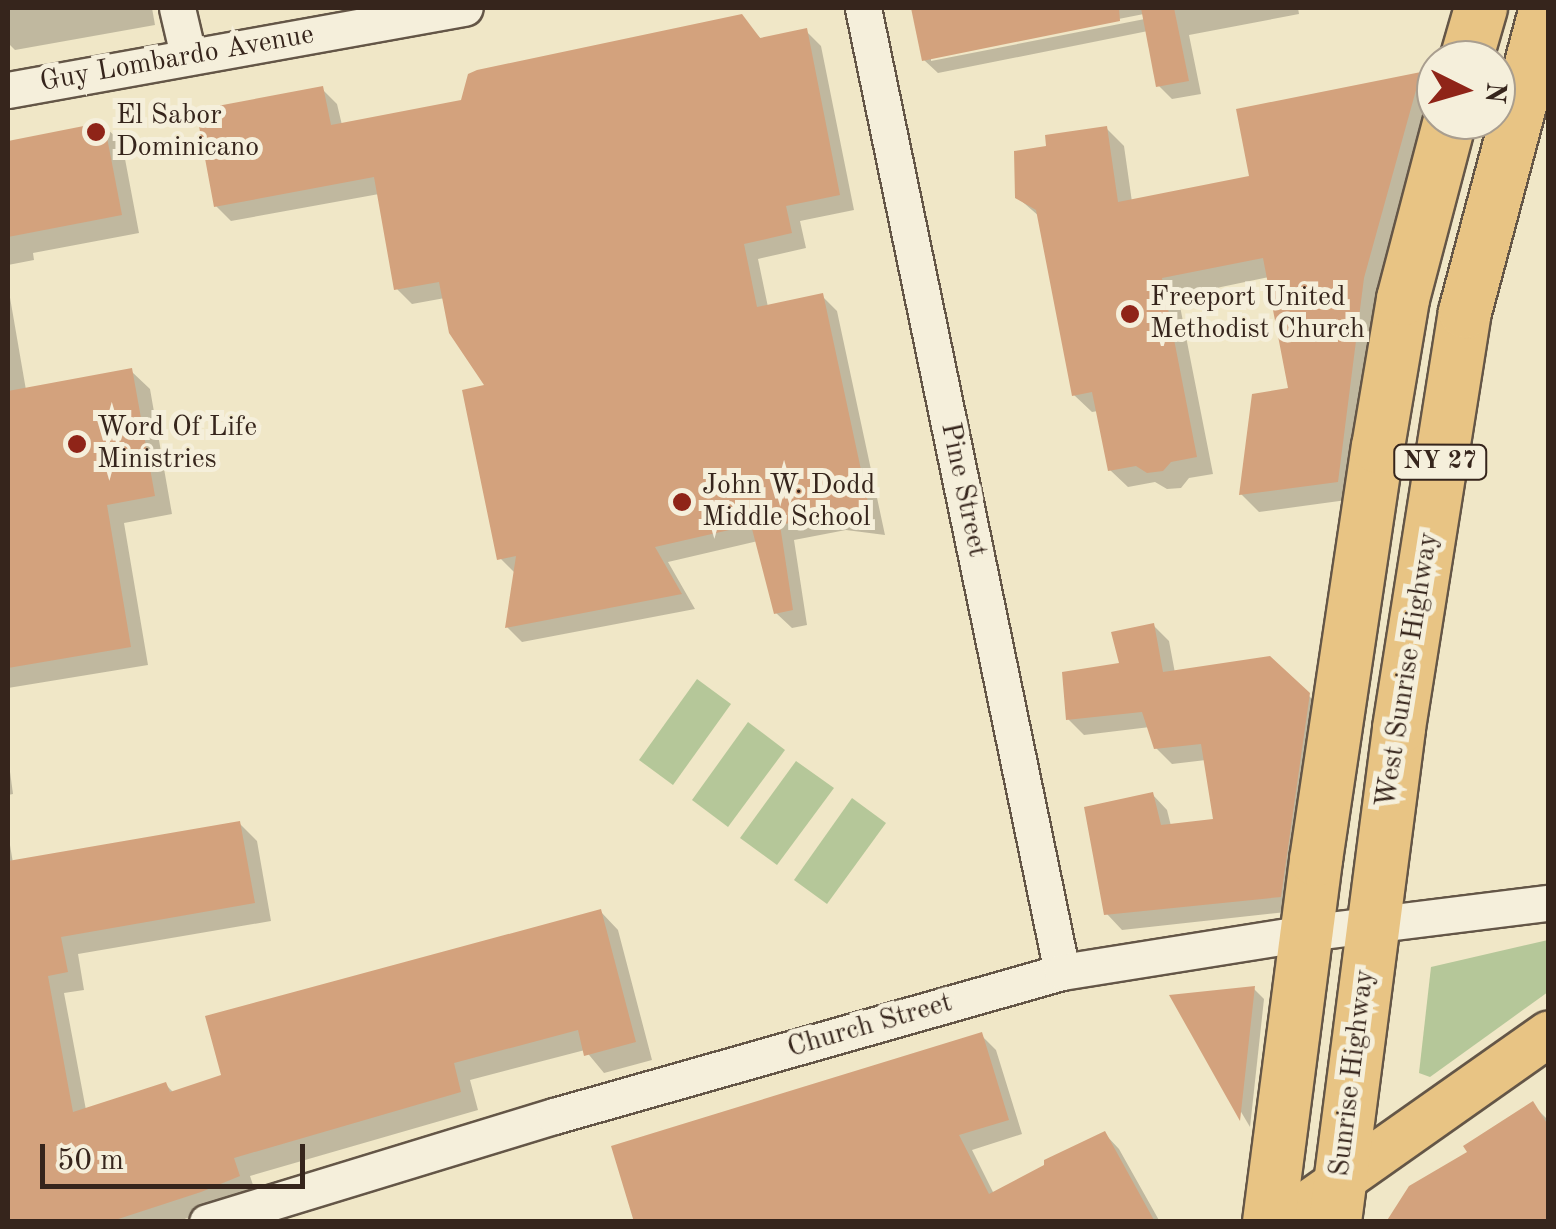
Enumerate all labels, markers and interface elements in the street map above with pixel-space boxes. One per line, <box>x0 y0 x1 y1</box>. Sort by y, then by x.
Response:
street label: Guy Lombardo Avenue <box>37 18 317 100</box>
north arrow <box>1416 40 1516 140</box>
text: N <box>1479 81 1509 104</box>
place label: El Sabor Dominicano <box>116 99 259 165</box>
marker: El Sabor Dominicano <box>85 121 107 143</box>
place label: Freeport United Methodist Church <box>1150 281 1365 347</box>
marker: Freeport United Methodist Church <box>1119 303 1141 325</box>
place label: Word Of Life Ministries <box>97 411 257 477</box>
street label: Pine Street <box>932 420 994 560</box>
marker: Word Of Life Ministries <box>66 433 88 455</box>
road number: NY 27 <box>1392 442 1488 482</box>
place label: John W. Dodd Middle School <box>702 469 875 535</box>
marker: John W. Dodd Middle School <box>671 491 693 513</box>
street label: West Sunrise Highway <box>1370 530 1446 810</box>
street label: Sunrise Highway <box>1324 968 1382 1178</box>
street label: Church Street <box>784 986 956 1066</box>
scale bar <box>45 1124 310 1186</box>
text: 50 m <box>57 1146 124 1176</box>

